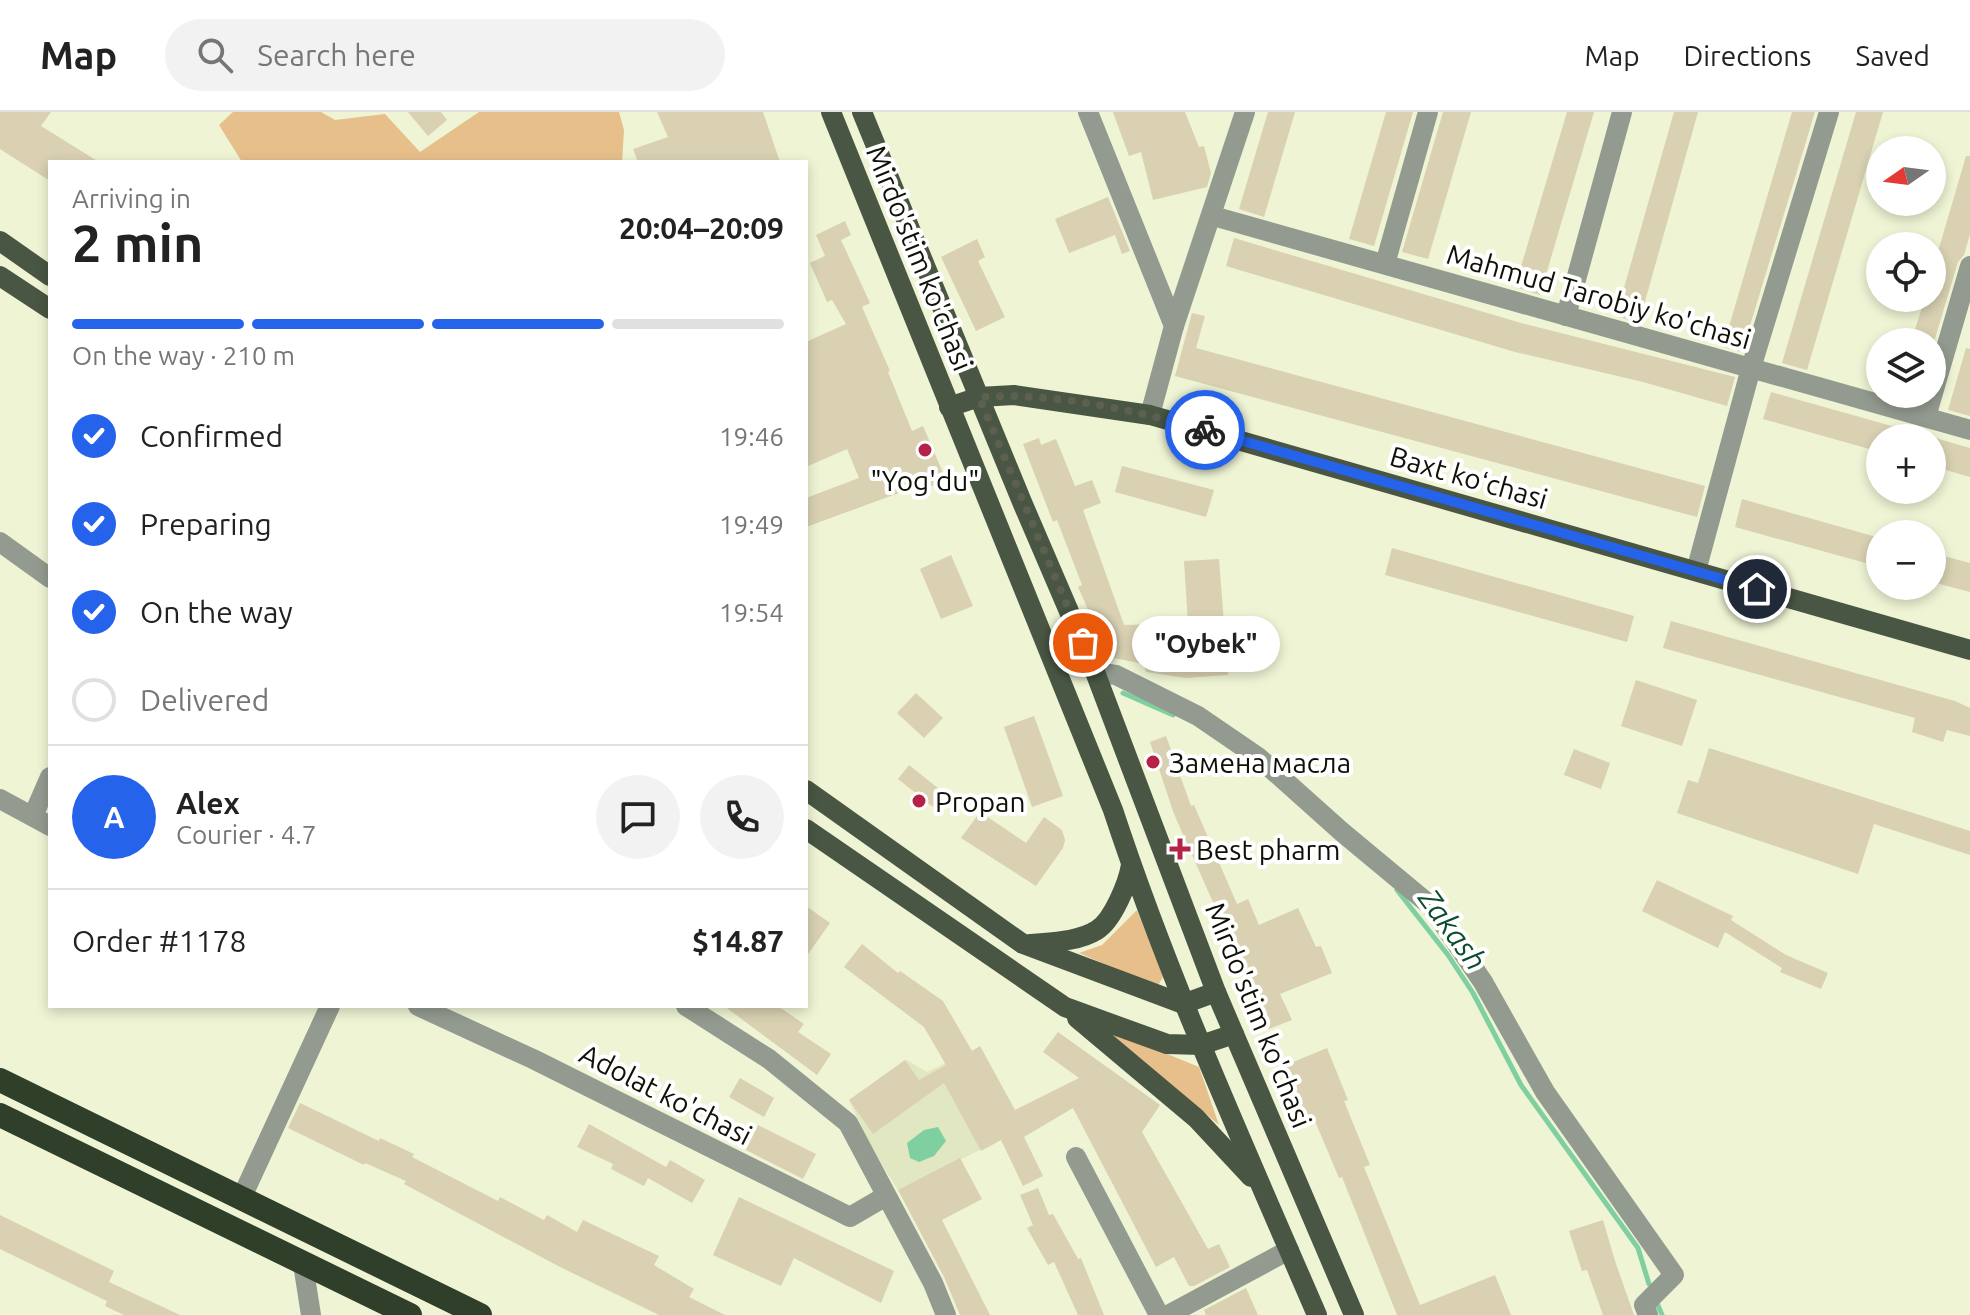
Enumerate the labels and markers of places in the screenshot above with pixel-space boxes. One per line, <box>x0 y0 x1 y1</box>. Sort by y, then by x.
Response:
marker: "Yog'du" <box>916 441 934 459</box>
place label: "Yog'du" <box>871 465 979 496</box>
pin <box>1723 555 1791 623</box>
pin <box>1049 609 1117 677</box>
callout: "Oybek" <box>1131 615 1279 671</box>
place label: Замена масла <box>1169 747 1351 778</box>
marker: Замена масла <box>1144 753 1162 771</box>
place label: Propan <box>935 786 1025 817</box>
marker: Propan <box>910 792 928 810</box>
place label: Best pharm <box>1196 834 1340 865</box>
marker: Best pharm <box>1171 840 1189 858</box>

